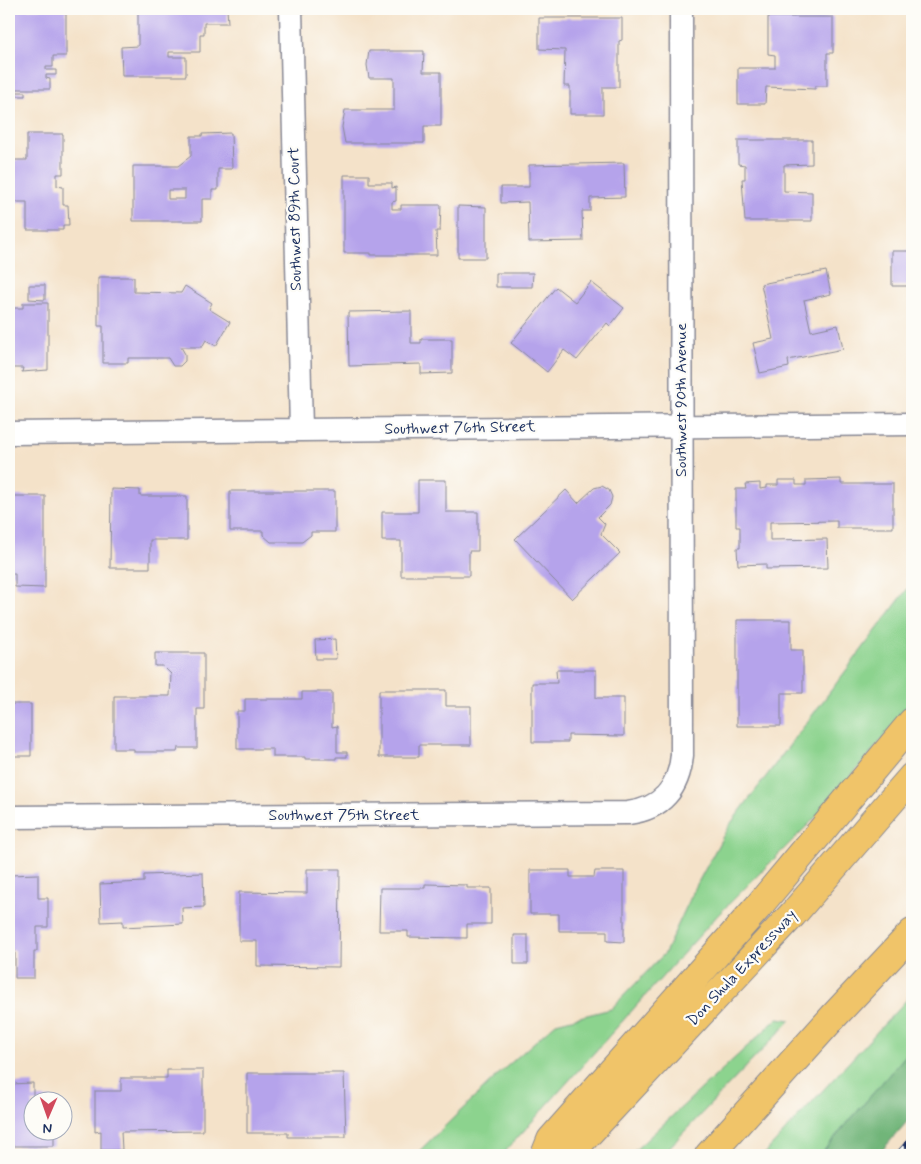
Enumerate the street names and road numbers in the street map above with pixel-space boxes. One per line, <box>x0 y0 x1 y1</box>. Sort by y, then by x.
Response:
street label: Southwest 89th Court <box>283 146 307 291</box>
street label: Southwest 90th Avenue <box>671 323 692 477</box>
street label: Southwest 76th Street <box>384 416 536 440</box>
street label: Southwest 75th Street <box>269 805 420 826</box>
street label: Don Shula Expressway <box>682 905 802 1031</box>

